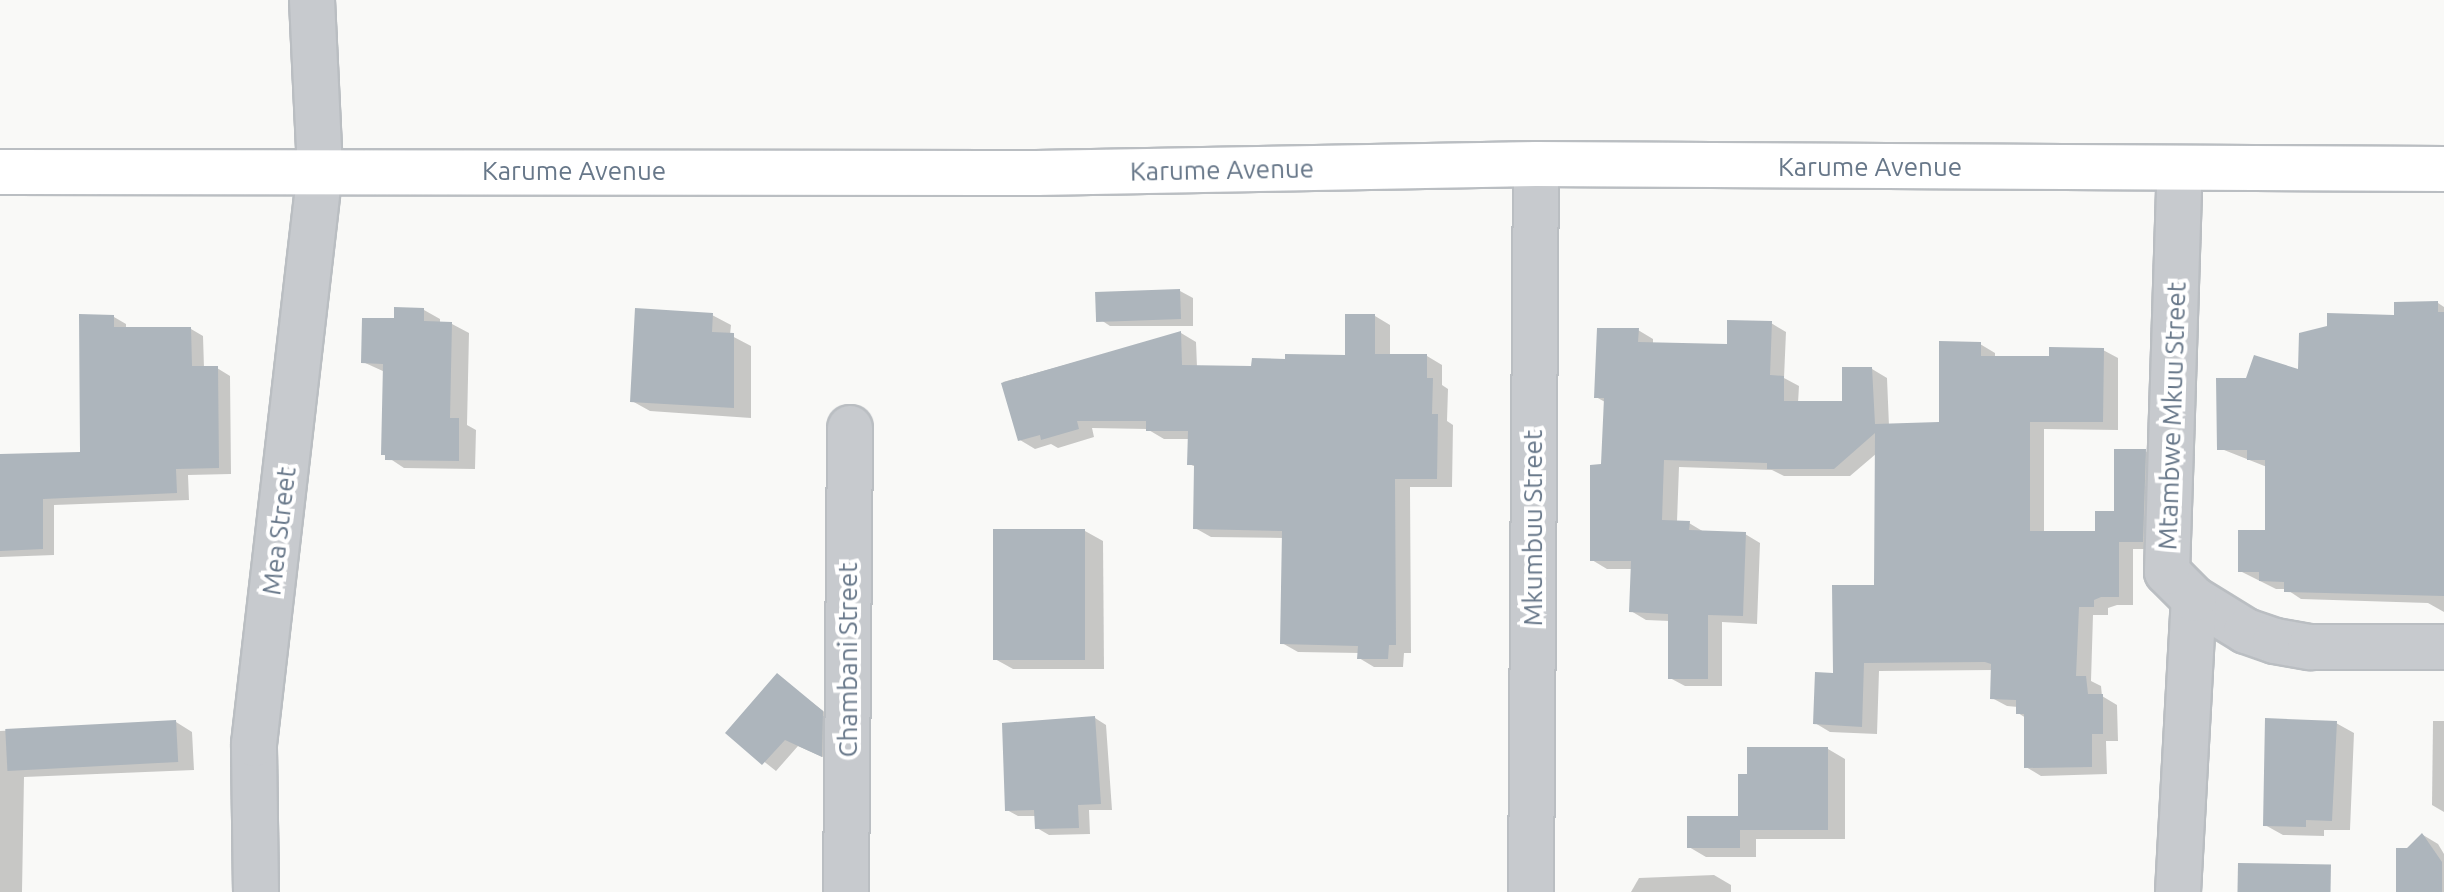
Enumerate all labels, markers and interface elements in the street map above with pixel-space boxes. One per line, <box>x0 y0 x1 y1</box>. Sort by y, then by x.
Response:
street label: Karume Avenue <box>1778 151 1962 183</box>
street label: Karume Avenue <box>1130 153 1314 187</box>
street label: Karume Avenue <box>482 155 666 187</box>
street label: Mtambwe Mkuu Street <box>2152 281 2192 551</box>
street label: Mkumbuu Street <box>1517 430 1549 626</box>
street label: Mea Street <box>256 465 302 597</box>
street label: Chambani Street <box>832 563 864 757</box>

